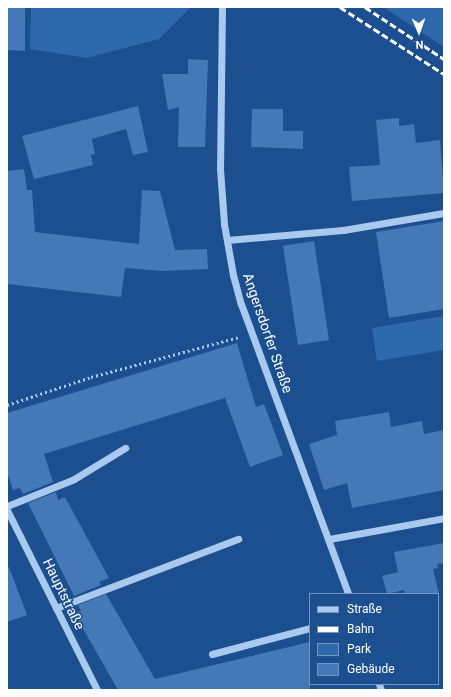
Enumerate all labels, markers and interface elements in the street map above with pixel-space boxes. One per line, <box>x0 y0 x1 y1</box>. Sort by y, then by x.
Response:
north arrow <box>399 12 439 52</box>
text: N <box>415 38 424 51</box>
street label: Angersdorfer Straße <box>240 271 296 395</box>
street label: Hauptstraße <box>39 556 89 632</box>
legend <box>309 593 439 685</box>
text: Straße <box>347 602 382 616</box>
text: Bahn <box>347 622 374 636</box>
text: Park <box>347 642 371 656</box>
text: Gebäude <box>347 662 395 676</box>

